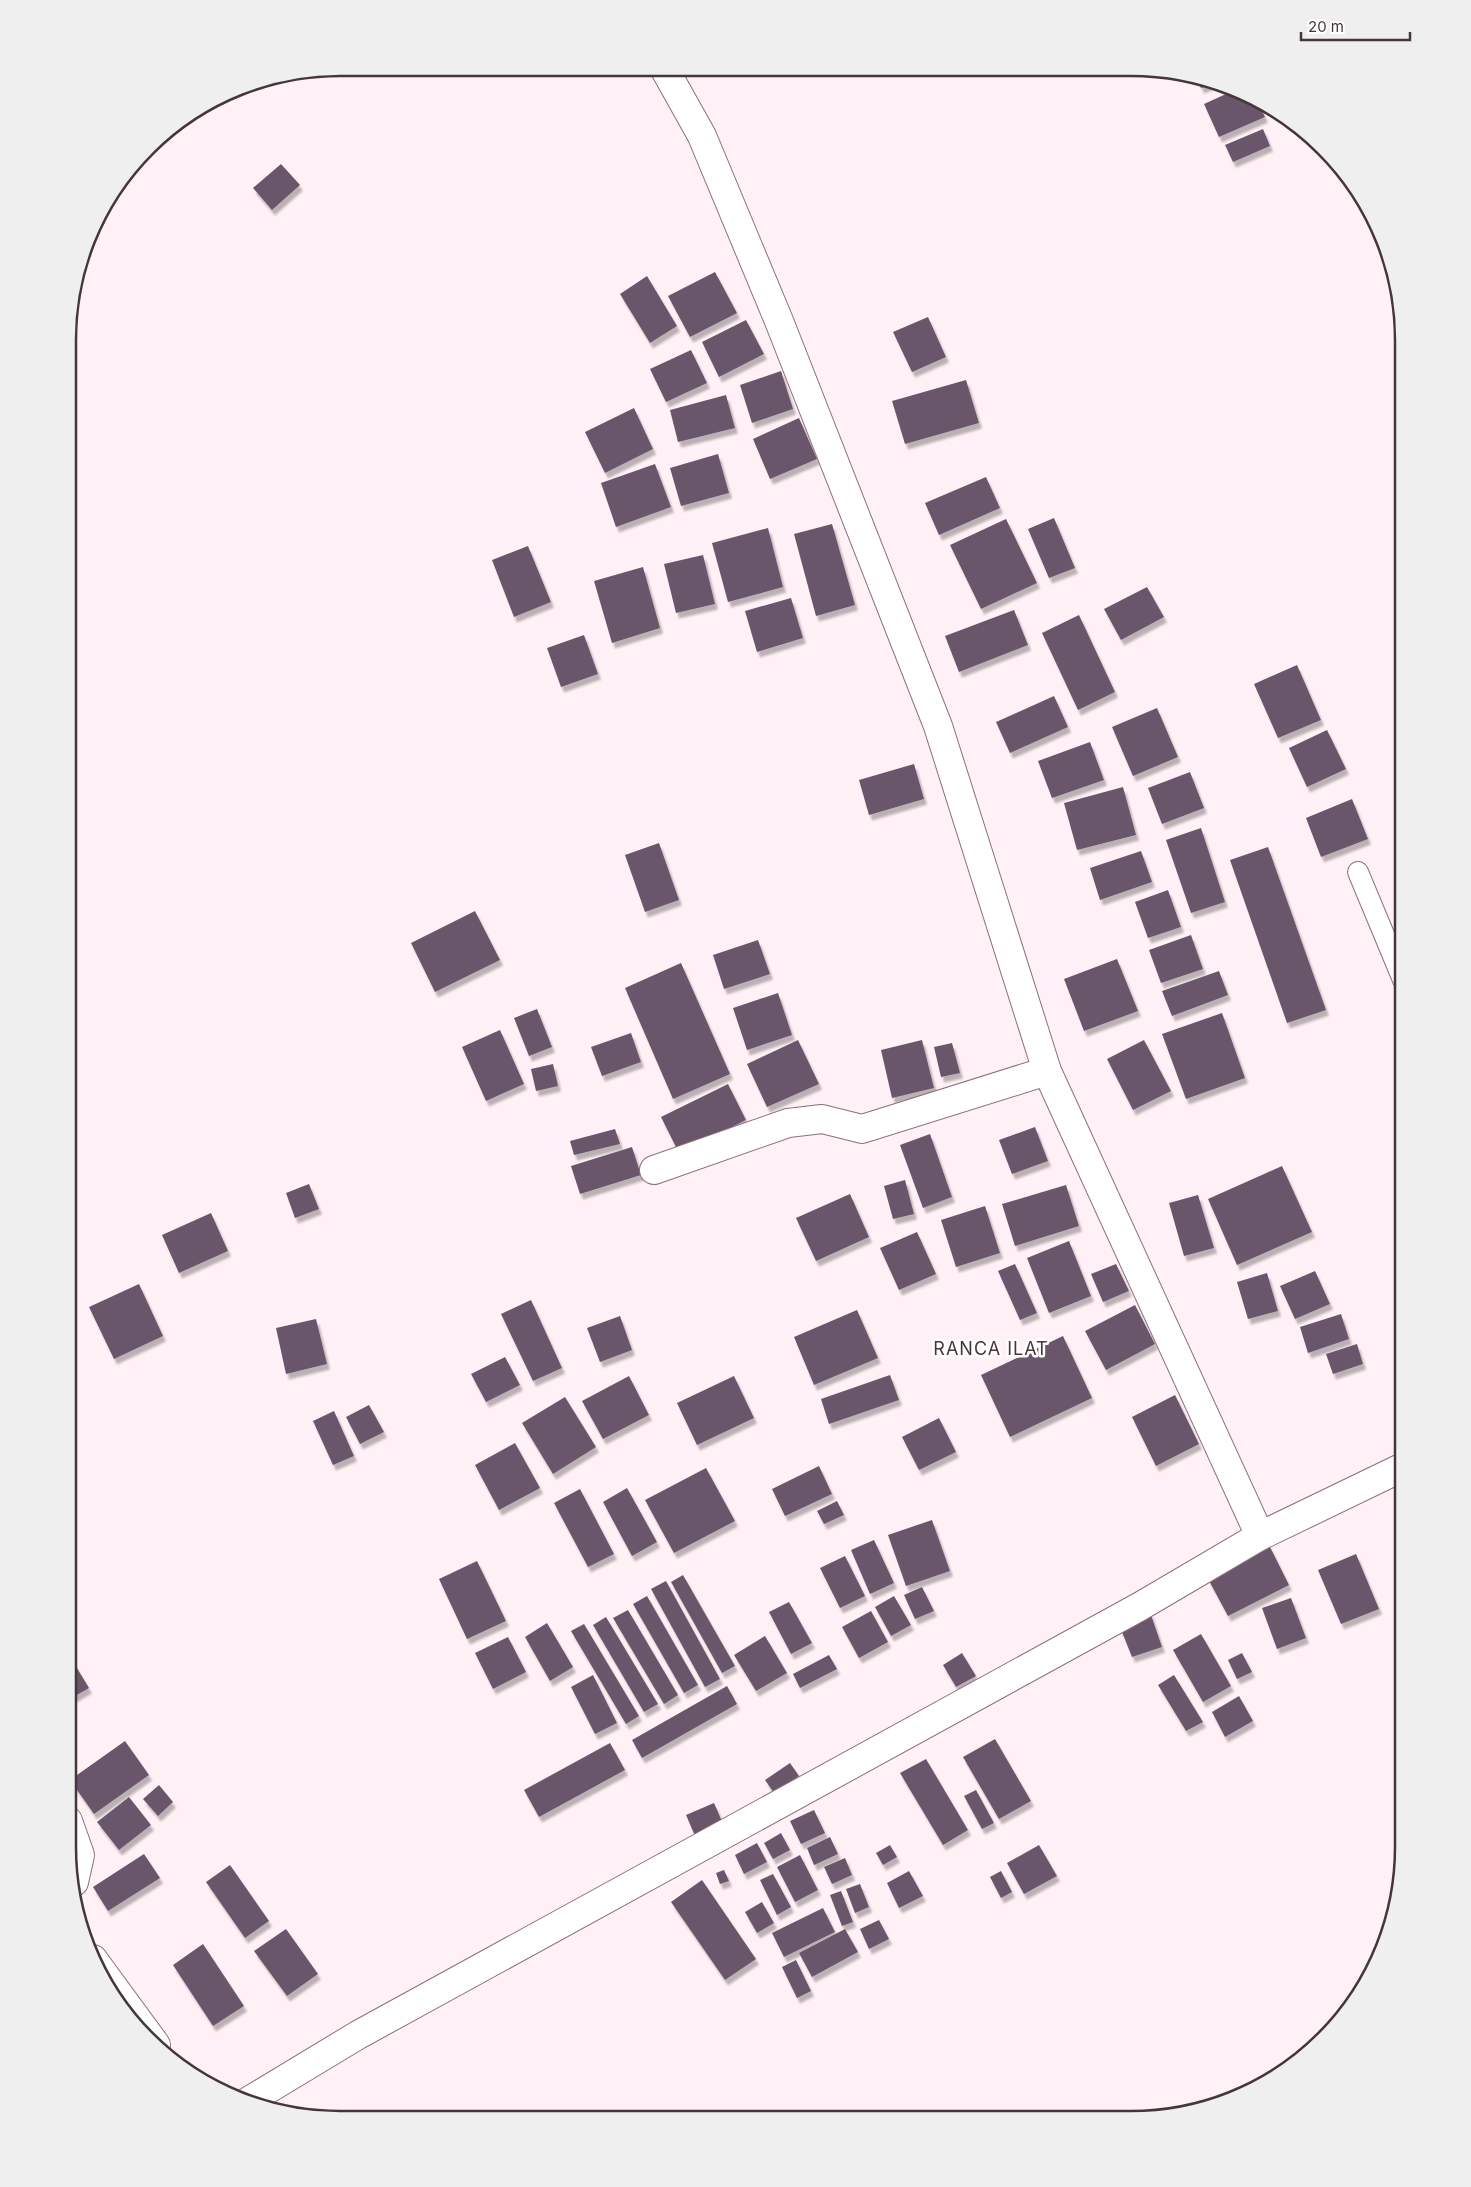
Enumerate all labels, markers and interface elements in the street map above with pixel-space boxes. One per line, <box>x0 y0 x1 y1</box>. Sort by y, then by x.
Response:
scale bar <box>1301 10 1410 42</box>
text: 20 m <box>1308 17 1344 36</box>
district label: RANCA ILAT <box>933 1338 1049 1359</box>

